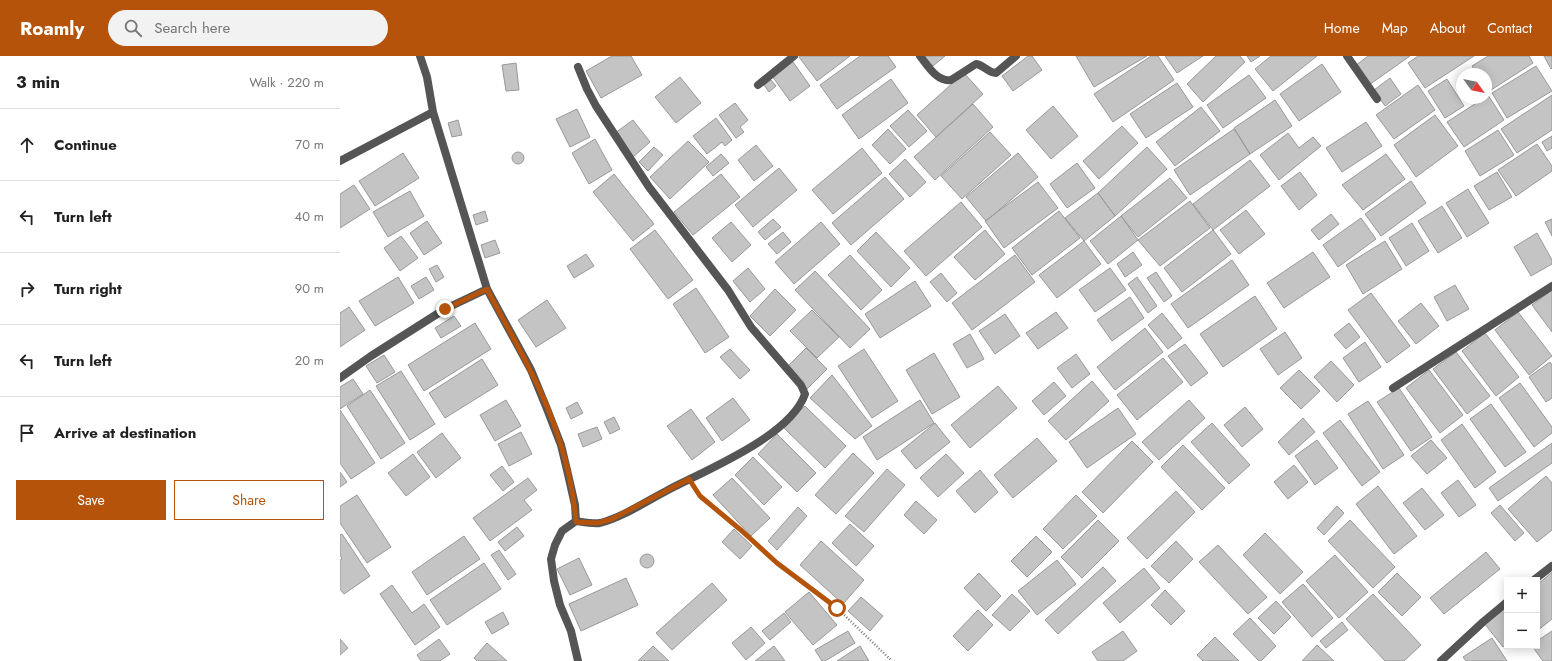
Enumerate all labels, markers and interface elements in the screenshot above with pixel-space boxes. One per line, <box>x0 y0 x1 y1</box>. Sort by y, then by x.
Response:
search box <box>108 10 388 46</box>
text: Roamly <box>20 15 84 42</box>
icon: search <box>122 17 144 39</box>
text: Search here <box>154 17 230 39</box>
text: Home <box>1324 18 1360 38</box>
text: Map <box>1382 18 1408 38</box>
text: About <box>1430 18 1465 38</box>
text: Contact <box>1487 18 1532 38</box>
north arrow <box>1456 68 1492 104</box>
text: 3 min <box>16 70 60 94</box>
text: Walk · 220 m <box>249 73 324 92</box>
icon: ahead <box>16 134 38 156</box>
text: Continue <box>54 134 117 156</box>
text: 70 m <box>295 135 324 154</box>
icon: left <box>16 206 38 228</box>
text: Turn left <box>54 206 112 228</box>
text: 40 m <box>295 207 324 226</box>
icon: right <box>16 278 38 300</box>
text: Turn right <box>54 278 122 300</box>
text: 90 m <box>295 279 324 298</box>
route end <box>436 300 454 318</box>
icon: left <box>16 350 38 372</box>
text: Turn left <box>54 350 112 372</box>
text: 20 m <box>295 351 324 370</box>
icon: arrive <box>16 422 38 444</box>
text: Arrive at destination <box>54 422 196 444</box>
button: Save <box>16 480 166 520</box>
button: Share <box>174 480 324 520</box>
map controls <box>1504 577 1540 649</box>
button: + <box>1504 577 1540 613</box>
route start <box>828 599 846 617</box>
button: − <box>1504 613 1540 649</box>

